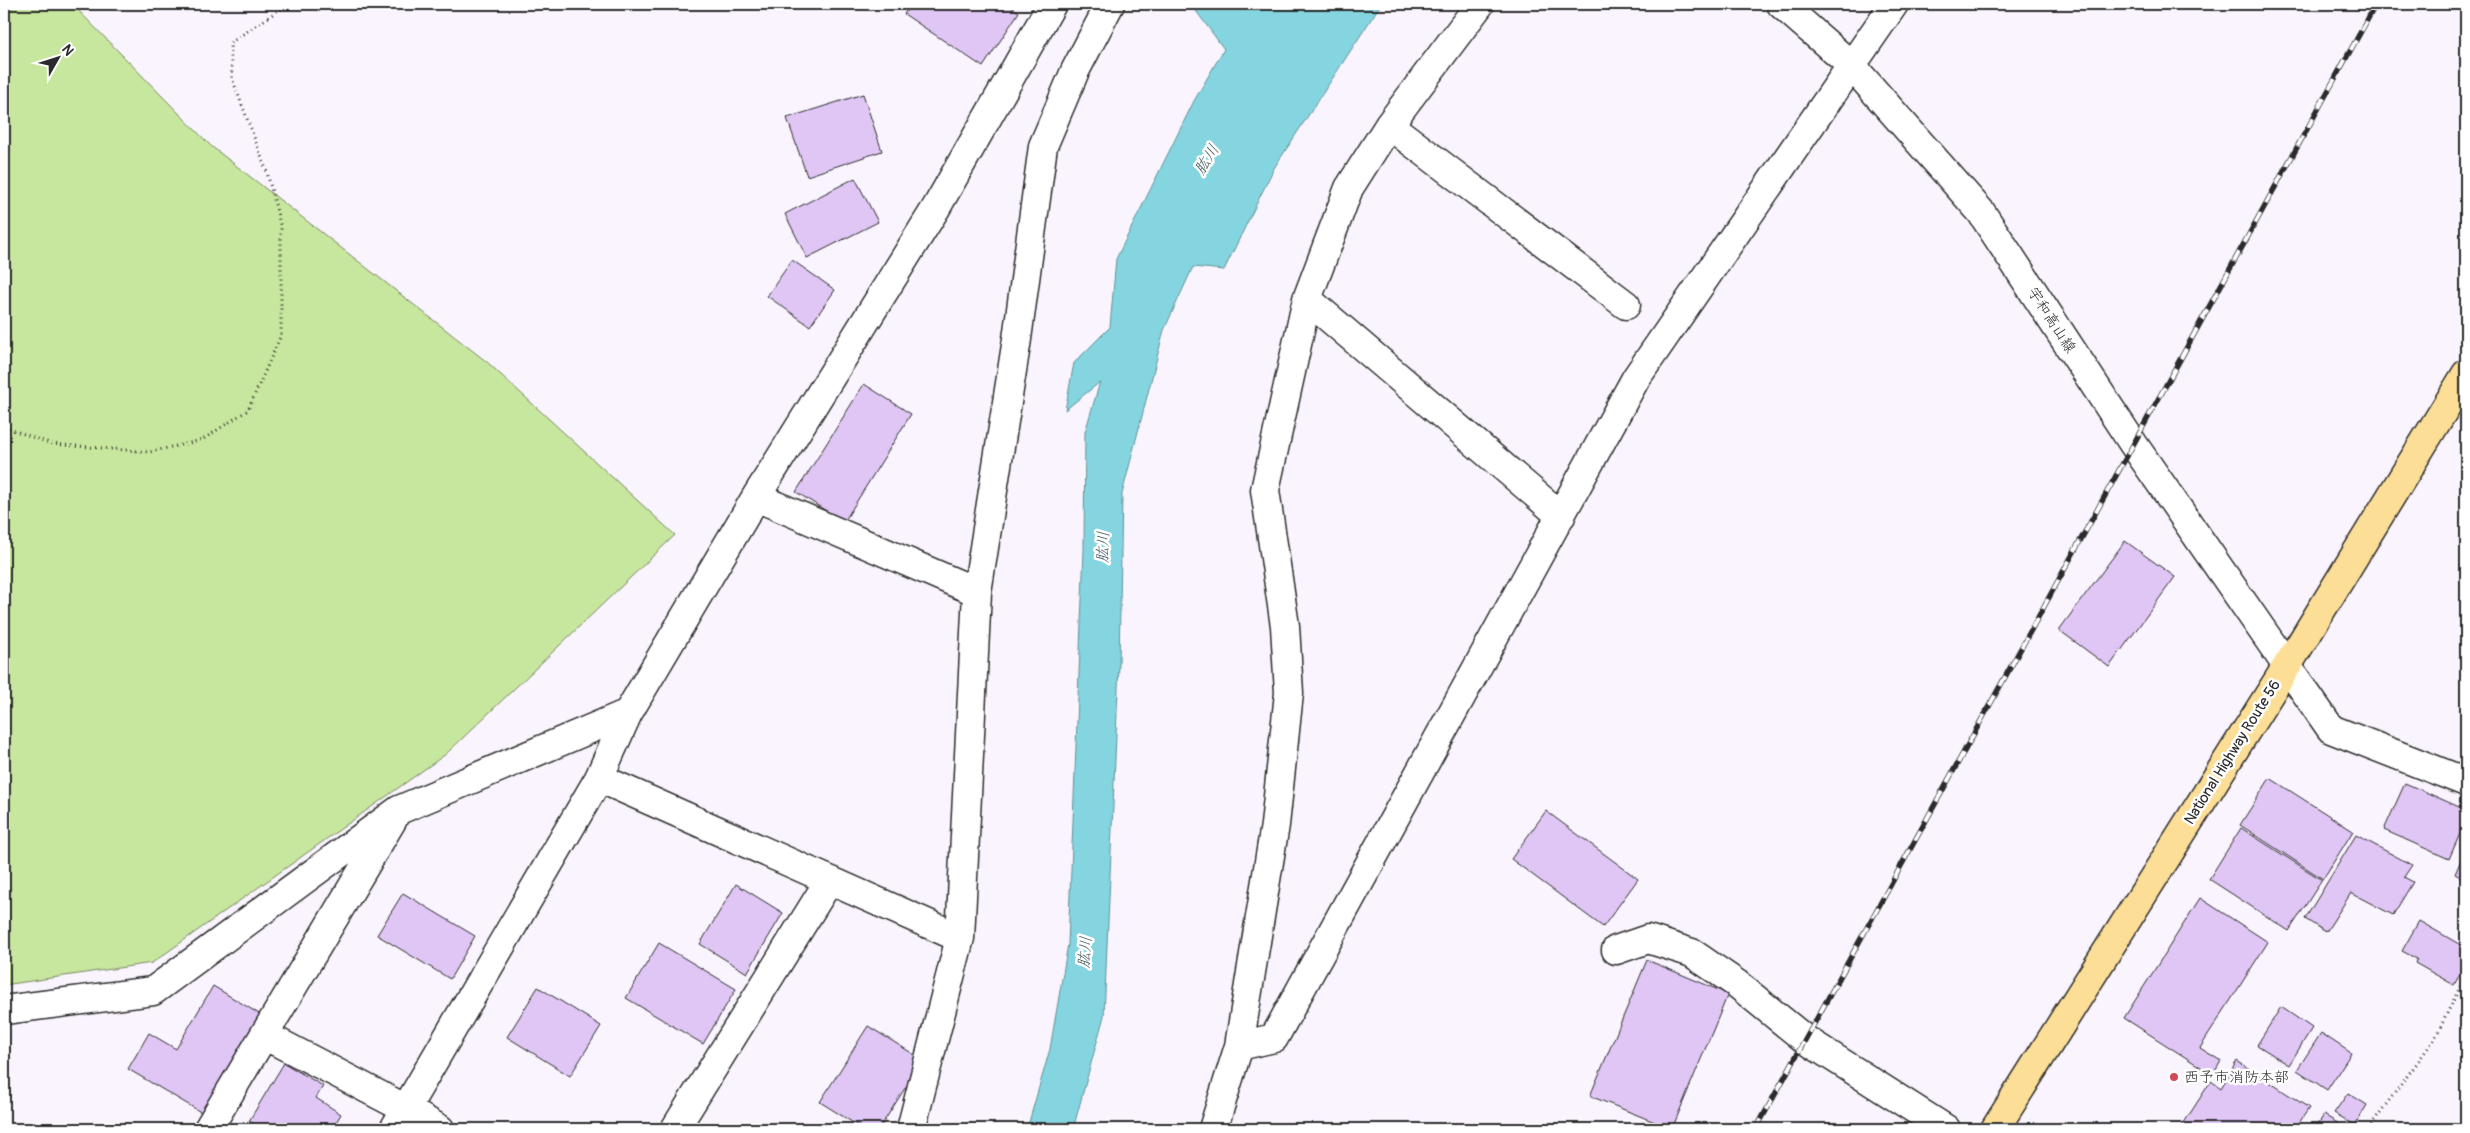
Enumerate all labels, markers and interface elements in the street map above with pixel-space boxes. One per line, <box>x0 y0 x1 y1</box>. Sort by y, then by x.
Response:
north arrow <box>32 32 82 82</box>
text: N <box>58 41 77 59</box>
water label: 肱川 <box>1190 141 1224 178</box>
street label: 宇和高山線 <box>2023 284 2080 357</box>
water label: 肱川 <box>1092 531 1114 563</box>
street label: National Highway Route 56 <box>2180 676 2285 828</box>
water label: 肱川 <box>1074 935 1096 969</box>
place label: 西予市消防本部 <box>2184 1068 2289 1087</box>
marker: 西予市消防本部 <box>2168 1071 2180 1083</box>

